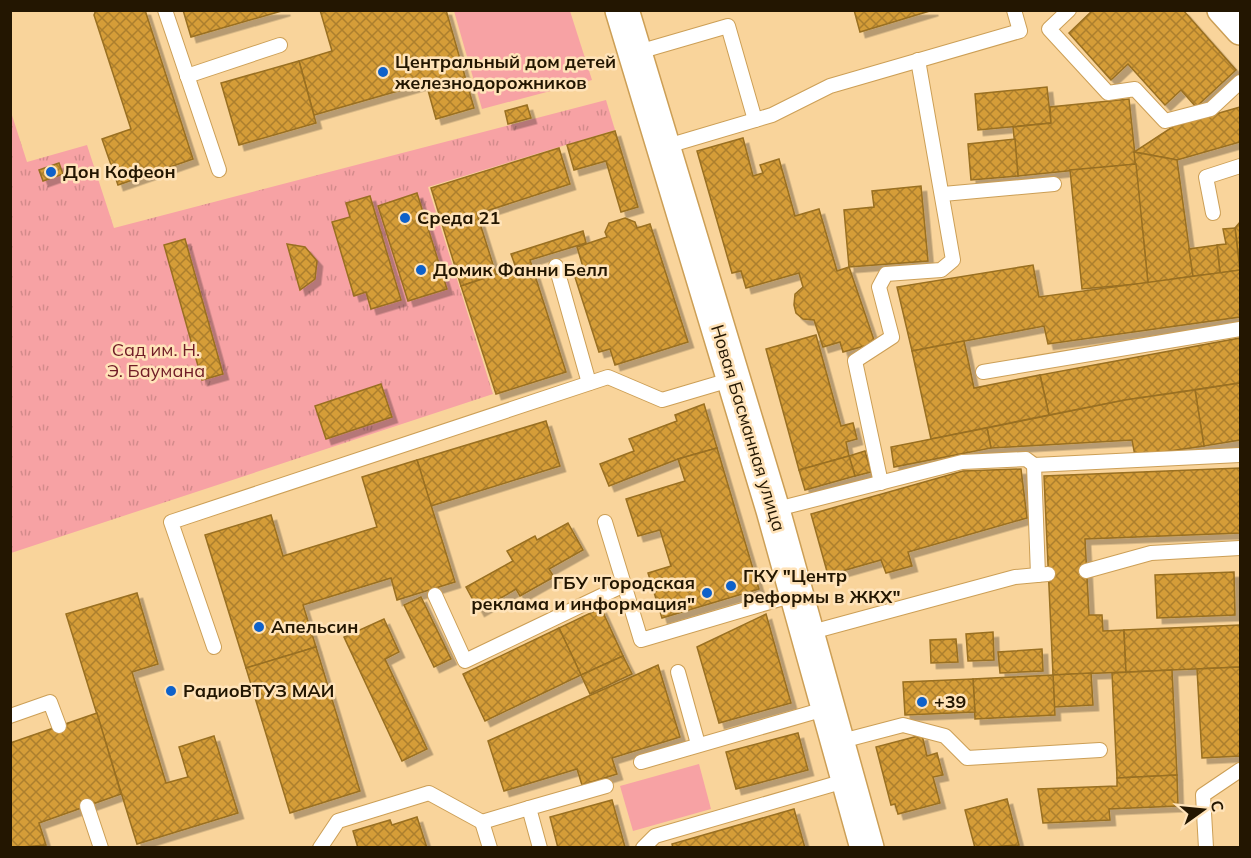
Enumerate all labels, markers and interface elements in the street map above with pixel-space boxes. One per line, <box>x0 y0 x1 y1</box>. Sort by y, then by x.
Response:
place label: Центральный дом детей железнодорожников <box>394 50 616 94</box>
marker: Центральный дом детей железнодорожников <box>376 65 390 79</box>
place label: Дон Кофеон <box>63 160 176 183</box>
marker: Дон Кофеон <box>44 165 58 179</box>
place label: Среда 21 <box>417 206 500 229</box>
marker: Среда 21 <box>398 211 412 225</box>
place label: Домик Фанни Белл <box>433 258 608 281</box>
marker: Домик Фанни Белл <box>414 263 428 277</box>
street label: Новая Басманная улица <box>706 322 791 534</box>
park label: Сад им. Н. Э. Баумана <box>107 338 205 382</box>
place label: ГКУ "Центр реформы в ЖКХ" <box>743 564 900 608</box>
place label: ГБУ "Городская реклама и информация" <box>471 571 695 615</box>
marker: ГКУ "Центр реформы в ЖКХ" <box>724 579 738 593</box>
marker: ГБУ "Городская реклама и информация" <box>700 586 714 600</box>
place label: Апельсин <box>271 615 358 638</box>
marker: Апельсин <box>252 620 266 634</box>
place label: РадиоВТУЗ МАИ <box>183 679 334 702</box>
marker: РадиоВТУЗ МАИ <box>164 684 178 698</box>
place label: +39 <box>934 690 966 713</box>
marker: +39 <box>915 695 929 709</box>
north arrow <box>1173 780 1233 840</box>
text: С <box>1206 798 1229 814</box>

